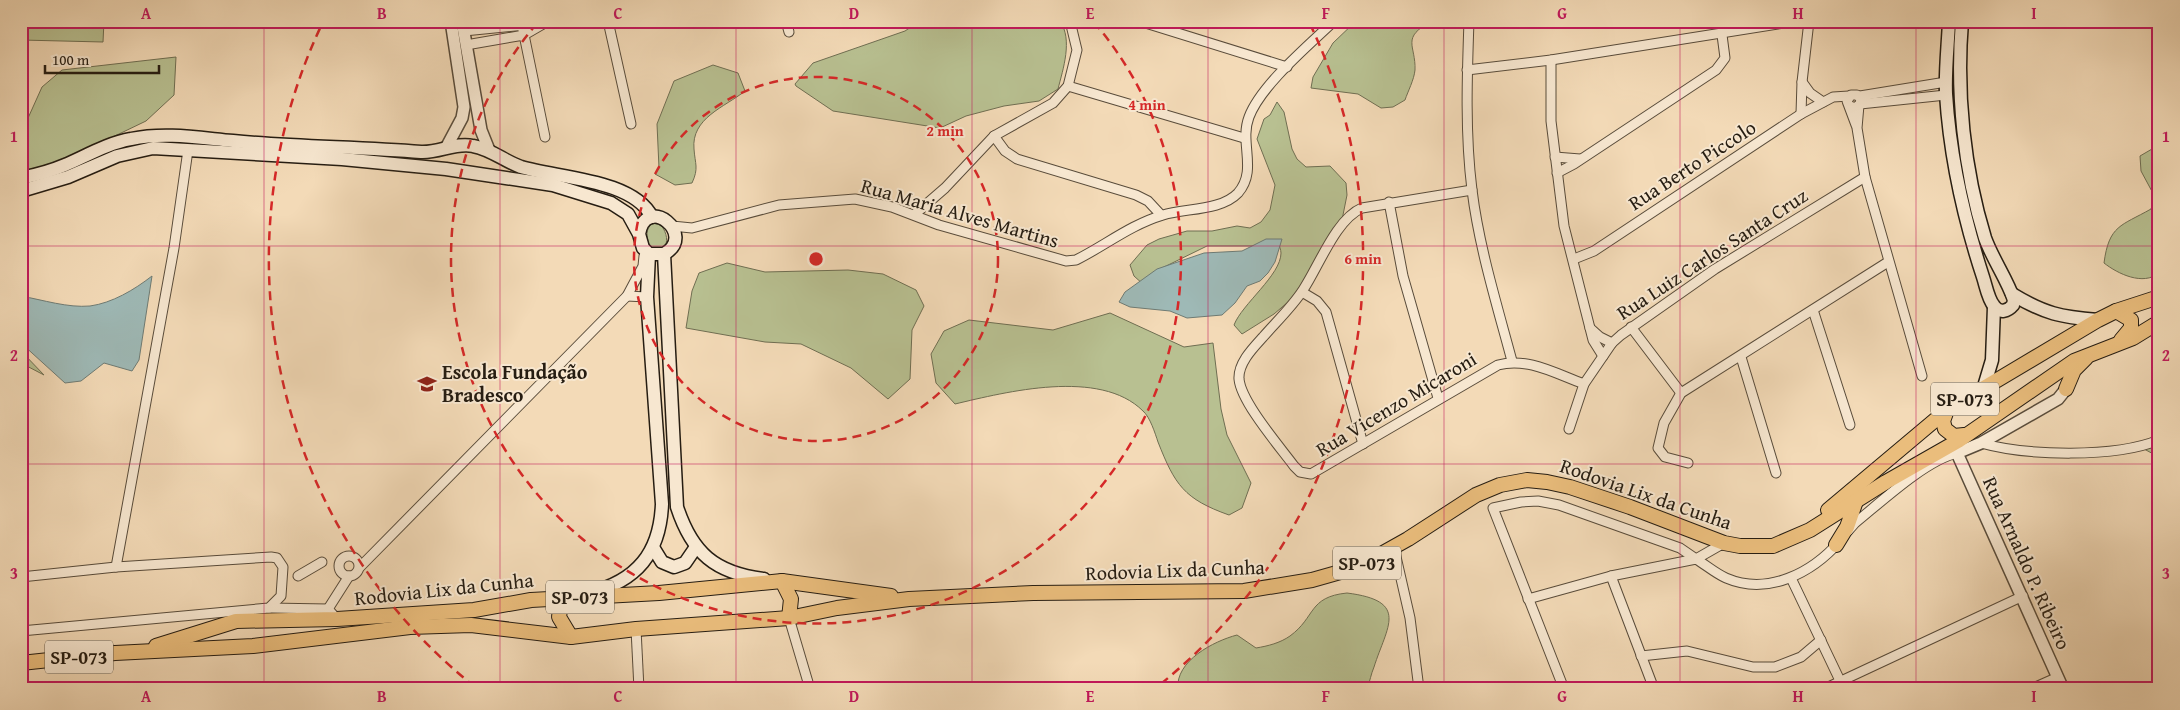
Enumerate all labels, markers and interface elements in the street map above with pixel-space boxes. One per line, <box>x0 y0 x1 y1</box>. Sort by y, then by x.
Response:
text: A <box>141 1 152 25</box>
text: B <box>377 1 387 25</box>
text: C <box>613 1 623 25</box>
text: D <box>849 1 859 25</box>
text: E <box>1086 1 1095 25</box>
text: F <box>1322 1 1330 25</box>
text: G <box>1557 1 1567 25</box>
text: H <box>1792 1 1804 25</box>
text: I <box>2031 1 2037 25</box>
scale bar <box>45 42 159 74</box>
text: 100 m <box>52 49 90 70</box>
text: 4 min <box>1128 94 1166 115</box>
street label: Rua Berto Piccolo <box>1622 112 1761 217</box>
text: 2 min <box>926 120 964 141</box>
text: 1 <box>10 124 18 148</box>
text: 1 <box>2162 124 2170 148</box>
street label: Rua Maria Alves Martins <box>858 170 1063 255</box>
street label: Rua Luiz Carlos Santa Cruz <box>1611 181 1813 326</box>
text: 6 min <box>1344 248 1382 269</box>
centre of rings <box>807 250 825 268</box>
text: 2 <box>10 343 18 367</box>
text: 2 <box>2162 343 2170 367</box>
street label: Rua Vicenzo Micaroni <box>1310 344 1482 463</box>
place label: Escola Fundação Bradesco <box>442 357 588 409</box>
school or university icon: Escola Fundação Bradesco <box>416 373 438 395</box>
road number: SP-073 <box>1931 382 1999 416</box>
street label: Rodovia Lix da Cunha <box>1556 451 1736 537</box>
street label: Rua Arnaldo P. Ribeiro <box>1976 472 2079 654</box>
road number: SP-073 <box>1333 546 1401 580</box>
street label: Rodovia Lix da Cunha <box>1085 552 1266 587</box>
text: 3 <box>10 561 18 585</box>
text: 3 <box>2162 561 2170 585</box>
street label: Rodovia Lix da Cunha <box>353 565 535 612</box>
road number: SP-073 <box>546 580 614 614</box>
road number: SP-073 <box>45 640 113 674</box>
text: A <box>141 684 152 708</box>
text: B <box>377 684 387 708</box>
text: C <box>613 684 623 708</box>
text: D <box>849 684 859 708</box>
text: E <box>1086 684 1095 708</box>
text: F <box>1322 684 1330 708</box>
text: G <box>1557 684 1567 708</box>
text: H <box>1792 684 1804 708</box>
text: I <box>2031 684 2037 708</box>

